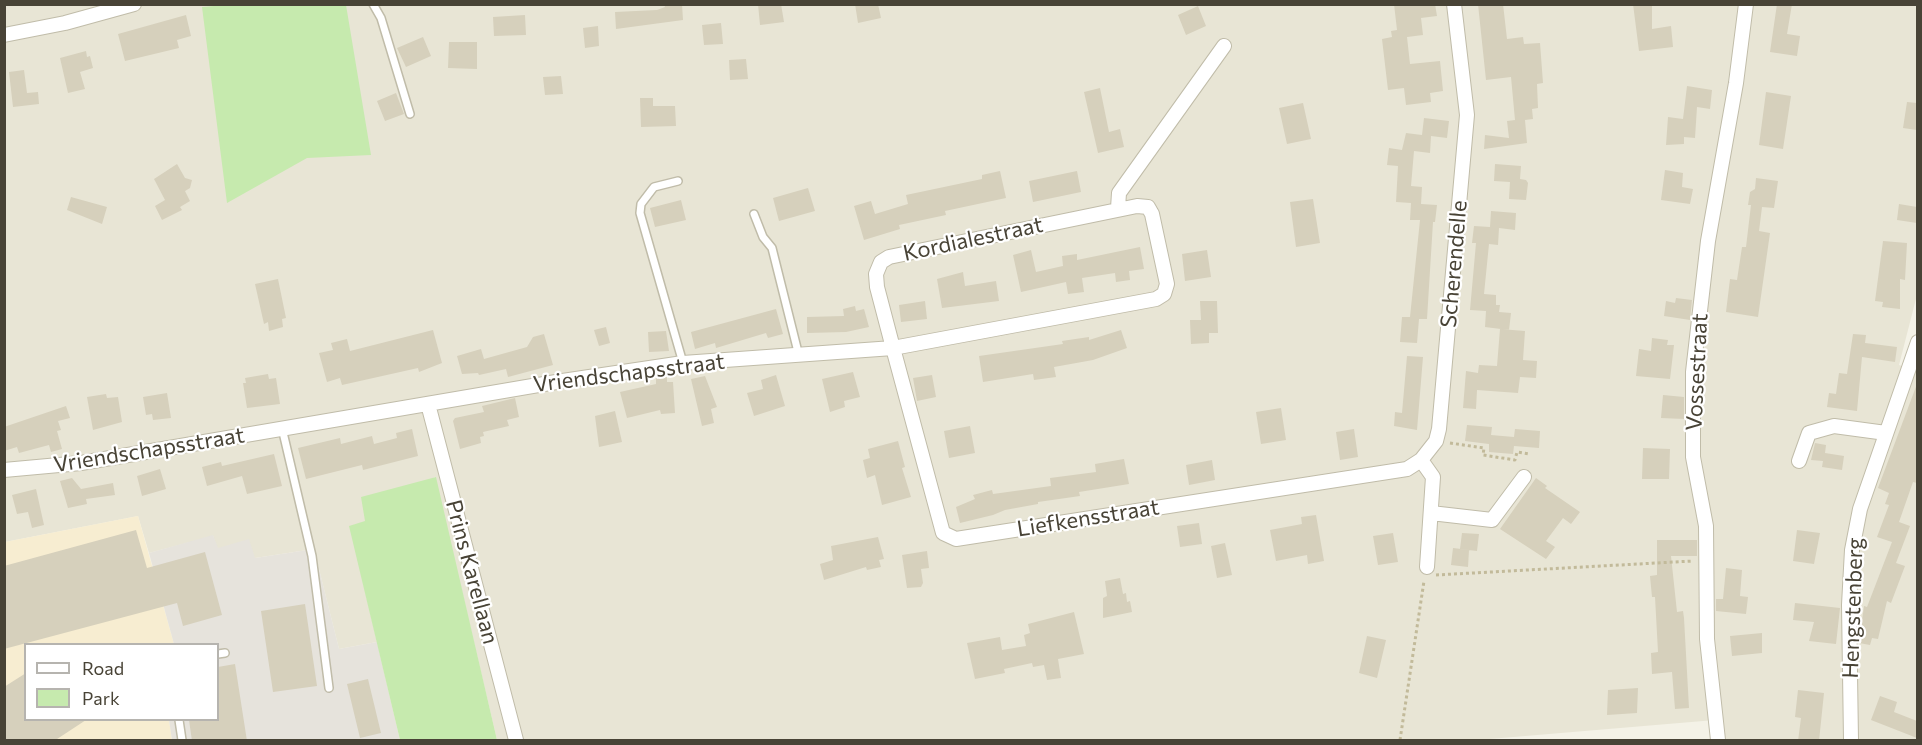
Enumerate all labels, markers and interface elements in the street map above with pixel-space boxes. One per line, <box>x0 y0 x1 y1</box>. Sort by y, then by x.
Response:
street label: Scherendelle <box>1435 199 1473 329</box>
street label: Kordialestraat <box>901 211 1045 267</box>
street label: Vossestraat <box>1681 313 1713 431</box>
street label: Vriendschapsstraat <box>532 348 726 398</box>
street label: Vriendschapsstraat <box>52 422 246 478</box>
street label: Liefkensstraat <box>1015 494 1161 542</box>
street label: Prins Karellaan <box>440 497 504 647</box>
street label: Hengstenberg <box>1837 537 1869 679</box>
legend <box>24 643 219 721</box>
text: Road <box>82 657 124 679</box>
text: Park <box>82 687 120 709</box>

